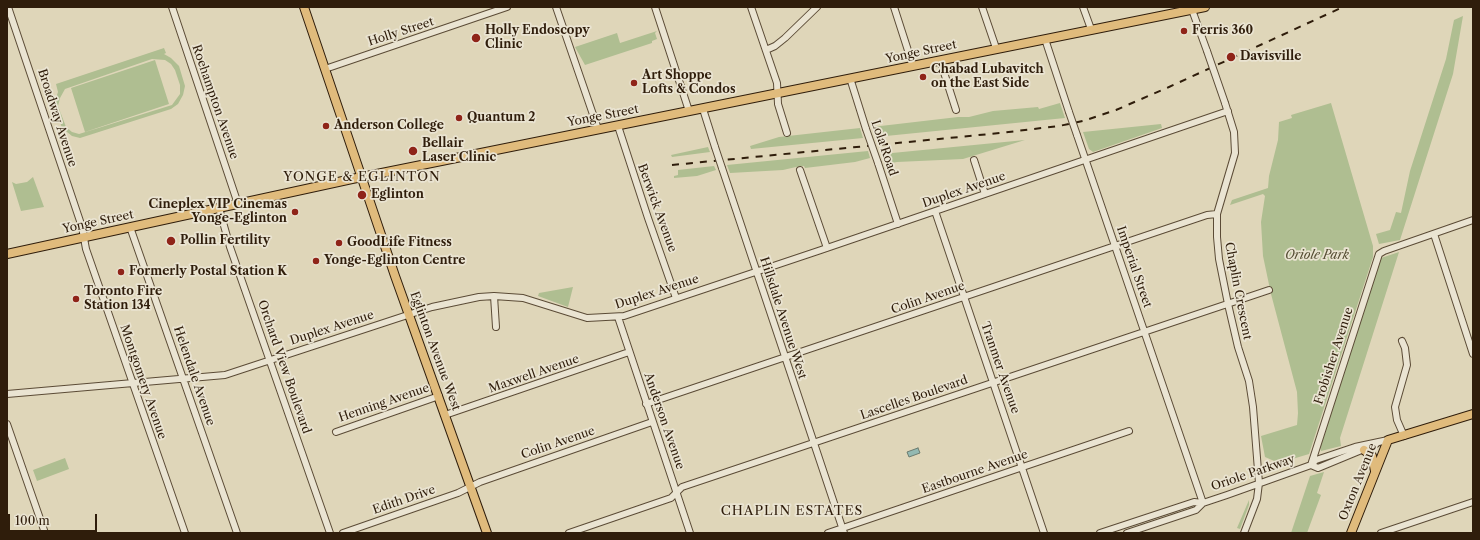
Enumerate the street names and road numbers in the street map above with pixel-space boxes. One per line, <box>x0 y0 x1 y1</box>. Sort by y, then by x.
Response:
street label: Holly Street <box>366 15 436 49</box>
street label: Yonge Street <box>884 37 958 67</box>
street label: Roehampton Avenue <box>189 43 241 161</box>
street label: Broadway Avenue <box>34 67 80 169</box>
street label: Yonge Street <box>566 102 640 130</box>
street label: Lola Road <box>868 118 900 178</box>
street label: Berwick Avenue <box>634 162 680 254</box>
street label: Duplex Avenue <box>920 169 1008 211</box>
street label: Yonge Street <box>61 207 135 237</box>
street label: Imperial Street <box>1113 224 1155 310</box>
street label: Chaplin Crescent <box>1221 241 1255 341</box>
street label: Hillsdale Avenue West <box>756 255 810 381</box>
street label: Duplex Avenue <box>613 272 701 312</box>
street label: Colin Avenue <box>889 279 967 317</box>
street label: Eglinton Avenue West <box>407 290 463 412</box>
street label: Orchard View Boulevard <box>254 298 314 436</box>
street label: Frobisher Avenue <box>1312 306 1356 406</box>
street label: Duplex Avenue <box>288 308 376 348</box>
street label: Tranmer Avenue <box>978 320 1022 416</box>
street label: Montgomery Avenue <box>117 323 169 441</box>
street label: Helendale Avenue <box>170 324 218 428</box>
street label: Maxwell Avenue <box>487 352 581 396</box>
street label: Anderson Avenue <box>641 371 687 471</box>
street label: Lascelles Boulevard <box>858 373 970 423</box>
street label: Henning Avenue <box>337 381 431 425</box>
street label: Colin Avenue <box>519 424 597 462</box>
street label: Oxton Avenue <box>1336 441 1380 523</box>
street label: Eastbourne Avenue <box>920 447 1030 497</box>
street label: Oriole Parkway <box>1209 452 1297 494</box>
street label: Edith Drive <box>371 483 437 517</box>

